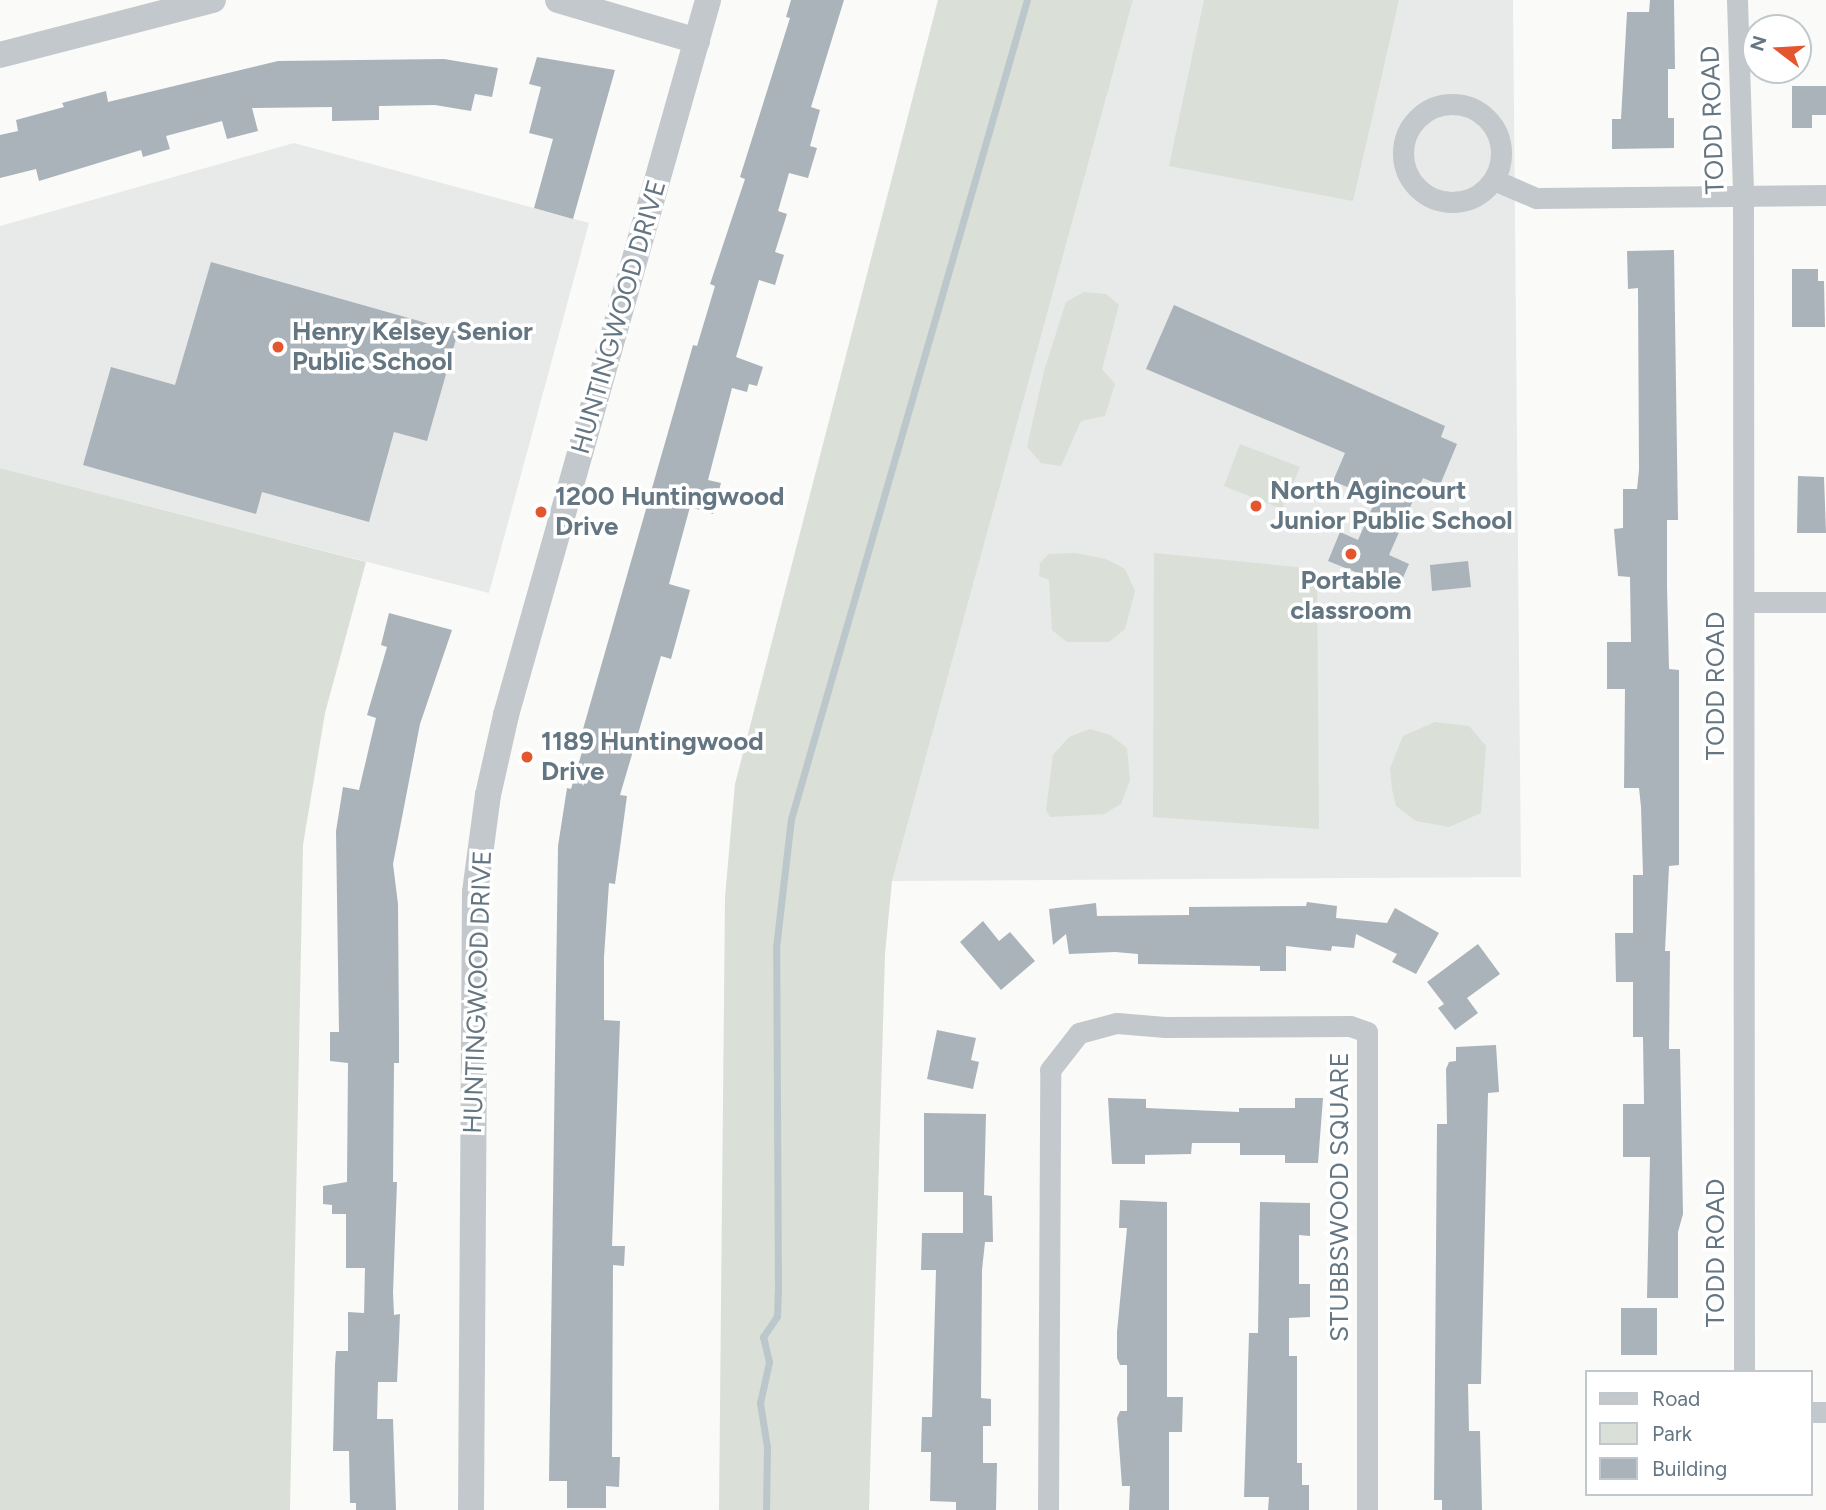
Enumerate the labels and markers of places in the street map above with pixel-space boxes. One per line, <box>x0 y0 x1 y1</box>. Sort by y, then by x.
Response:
place label: Henry Kelsey Senior Public School <box>292 316 533 378</box>
marker: Henry Kelsey Senior Public School <box>270 339 286 355</box>
place label: North Agincourt Junior Public School <box>1270 475 1513 536</box>
place label: 1200 Huntingwood Drive <box>555 481 785 542</box>
marker: North Agincourt Junior Public School <box>1248 498 1264 514</box>
marker: 1200 Huntingwood Drive <box>533 504 549 520</box>
marker: Portable classroom <box>1343 546 1359 562</box>
place label: Portable classroom <box>1290 565 1412 626</box>
place label: 1189 Huntingwood Drive <box>541 726 764 788</box>
marker: 1189 Huntingwood Drive <box>519 749 535 765</box>

